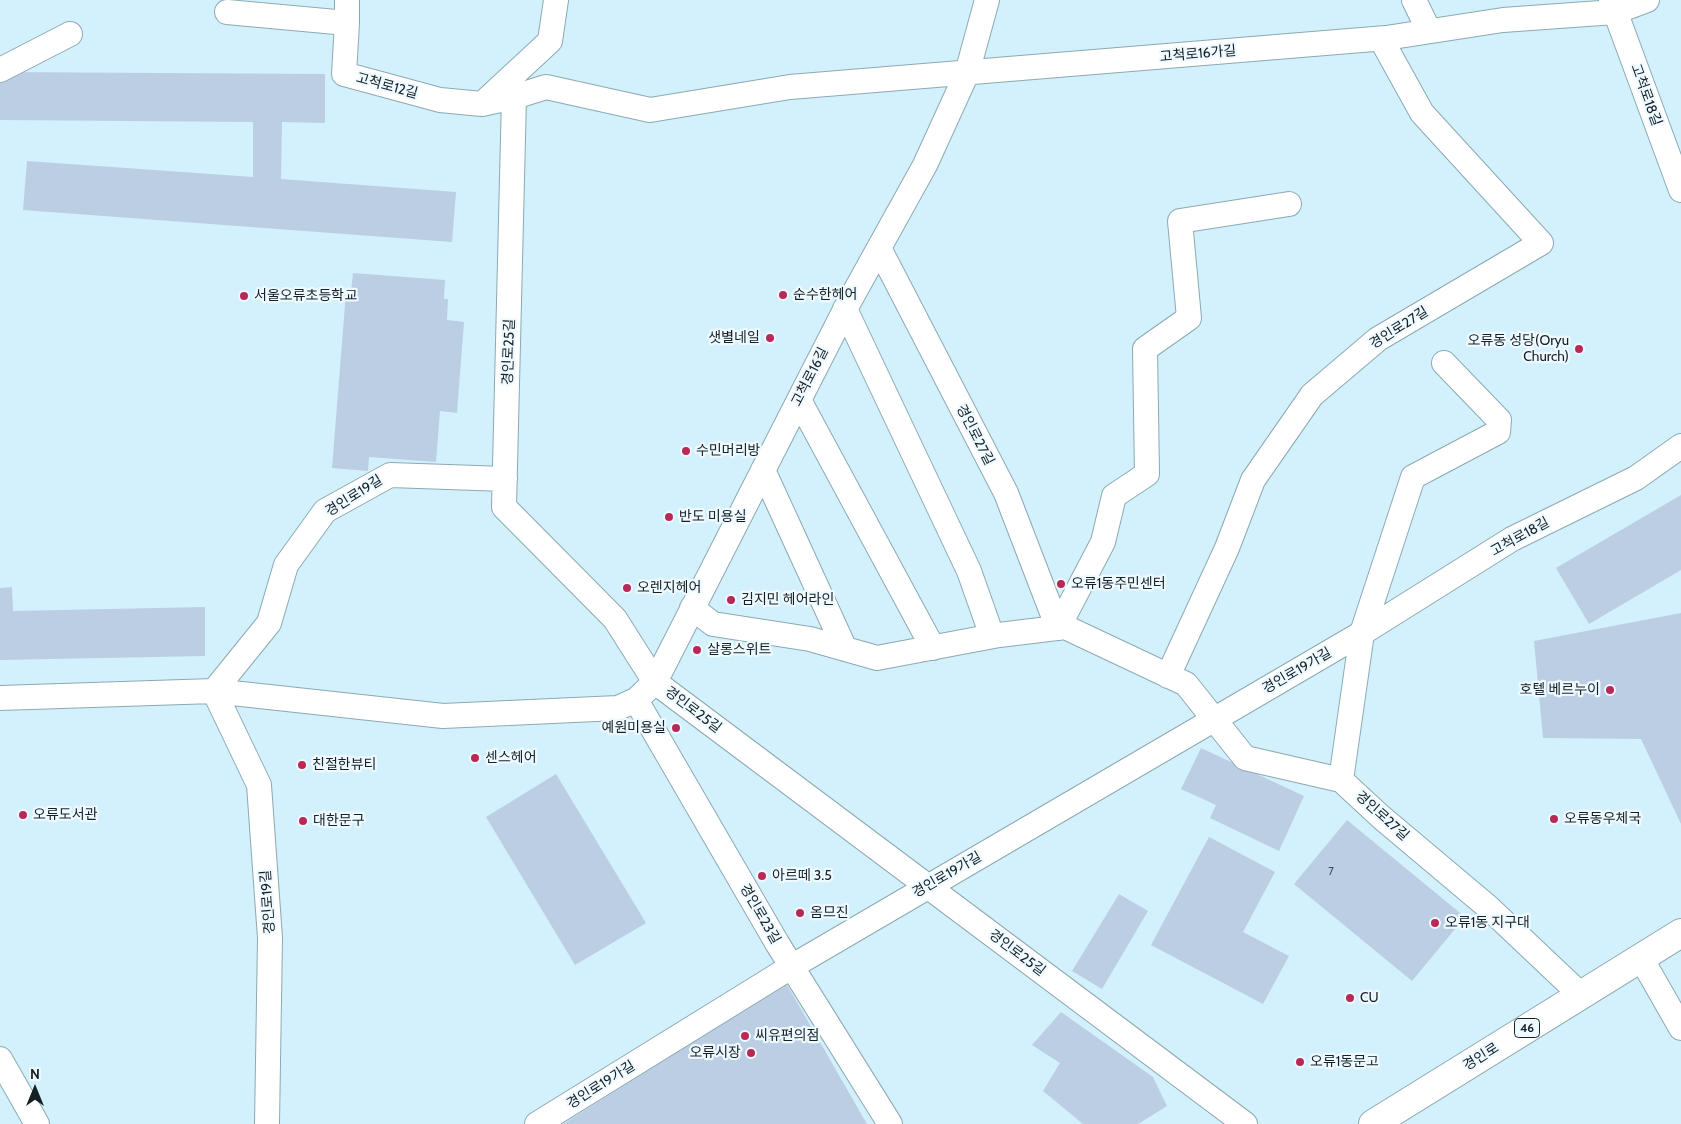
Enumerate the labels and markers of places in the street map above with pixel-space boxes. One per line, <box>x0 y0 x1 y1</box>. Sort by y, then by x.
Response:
place label: 순수한헤어 <box>793 287 857 303</box>
place label: 서울오류초등학교 <box>254 288 357 304</box>
marker: 순수한헤어 <box>777 289 789 301</box>
marker: 서울오류초등학교 <box>238 290 250 302</box>
place label: 샛별네일 <box>708 330 760 346</box>
marker: 샛별네일 <box>764 332 776 344</box>
place label: 오류동 성당(Oryu Church) <box>1468 333 1569 366</box>
marker: 오류동 성당(Oryu Church) <box>1573 343 1585 355</box>
place label: 수민머리방 <box>696 443 760 459</box>
marker: 수민머리방 <box>680 445 692 457</box>
place label: 반도 미용실 <box>679 509 747 525</box>
marker: 반도 미용실 <box>663 511 675 523</box>
place label: 오류1동주민센터 <box>1071 576 1166 592</box>
marker: 오류1동주민센터 <box>1055 578 1067 590</box>
place label: 오렌지헤어 <box>637 580 701 596</box>
marker: 오렌지헤어 <box>621 582 633 594</box>
place label: 김지민 헤어라인 <box>741 592 834 608</box>
marker: 김지민 헤어라인 <box>725 594 737 606</box>
place label: 살롱스위트 <box>707 642 771 658</box>
marker: 살롱스위트 <box>691 644 703 656</box>
place label: 호텔 베르누이 <box>1520 682 1600 698</box>
marker: 호텔 베르누이 <box>1604 684 1616 696</box>
place label: 예원미용실 <box>602 720 666 736</box>
marker: 예원미용실 <box>670 722 682 734</box>
place label: 센스헤어 <box>485 750 537 766</box>
marker: 센스헤어 <box>469 752 481 764</box>
place label: 친절한뷰티 <box>312 757 376 773</box>
marker: 친절한뷰티 <box>296 759 308 771</box>
place label: 오류도서관 <box>33 807 97 823</box>
marker: 오류도서관 <box>17 809 29 821</box>
place label: 오류동우체국 <box>1564 811 1641 827</box>
place label: 대한문구 <box>313 813 365 829</box>
marker: 오류동우체국 <box>1548 813 1560 825</box>
marker: 대한문구 <box>297 815 309 827</box>
place label: 아르떼 3.5 <box>772 868 832 884</box>
marker: 아르떼 3.5 <box>756 870 768 882</box>
place label: 옴므진 <box>810 905 849 921</box>
marker: 옴므진 <box>794 907 806 919</box>
place label: 오류1동 지구대 <box>1445 915 1530 931</box>
marker: 오류1동 지구대 <box>1429 917 1441 929</box>
place label: CU <box>1360 990 1379 1006</box>
marker: CU <box>1344 992 1356 1004</box>
place label: 씨유편의점 <box>755 1028 819 1044</box>
marker: 씨유편의점 <box>739 1030 751 1042</box>
place label: 오류시장 <box>689 1045 741 1061</box>
marker: 오류시장 <box>745 1047 757 1059</box>
place label: 오류1동문고 <box>1310 1054 1379 1070</box>
marker: 오류1동문고 <box>1294 1056 1306 1068</box>

